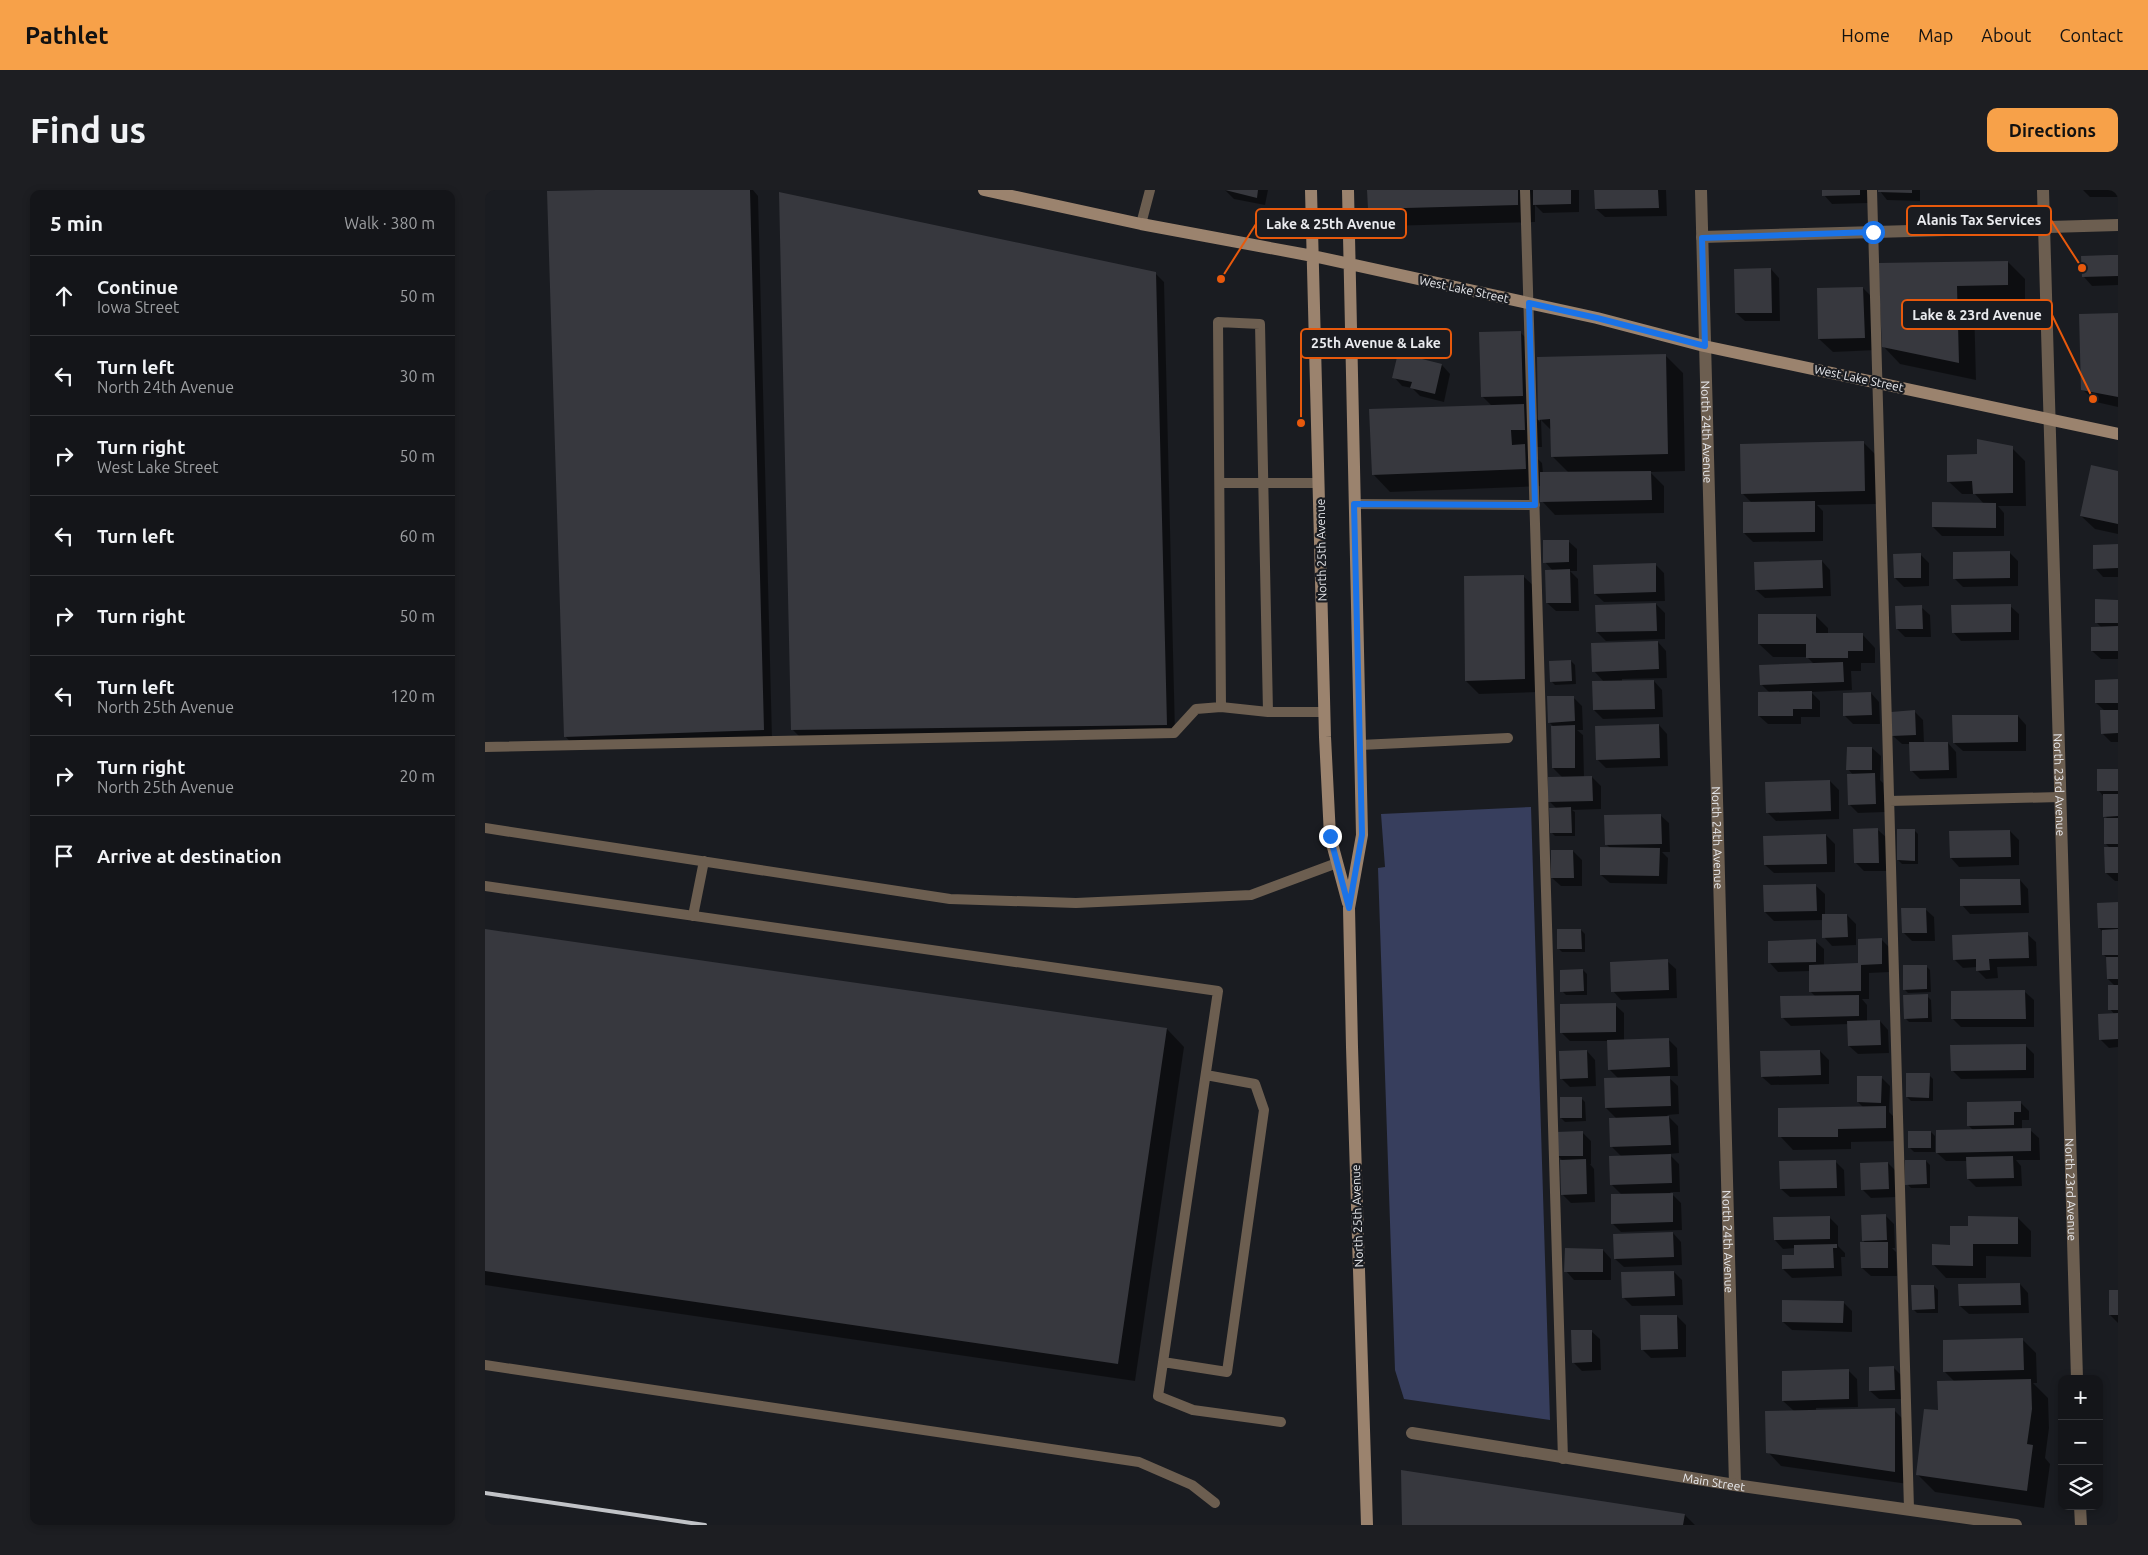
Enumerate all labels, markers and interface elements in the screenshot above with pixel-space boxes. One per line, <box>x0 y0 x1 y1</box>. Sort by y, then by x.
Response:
text: Pathlet <box>25 22 109 49</box>
text: Home <box>1841 25 1890 45</box>
text: Map <box>1918 25 1953 45</box>
text: About <box>1981 25 2031 45</box>
text: Contact <box>2059 25 2123 45</box>
button: Directions <box>1987 108 2118 152</box>
text: Find us <box>30 110 146 150</box>
callout: Alanis Tax Services <box>1907 206 2051 235</box>
callout: Lake & 25th Avenue <box>1256 209 1406 238</box>
text: 5 min <box>50 211 103 235</box>
text: Alanis Tax Services <box>1917 212 2042 228</box>
text: Walk · 380 m <box>344 214 435 232</box>
text: Lake & 25th Avenue <box>1266 216 1396 232</box>
route start <box>1862 221 1885 244</box>
street label: West Lake Street <box>1418 273 1510 305</box>
text: Continue <box>97 276 178 298</box>
icon: ahead <box>50 282 78 310</box>
text: 50 m <box>399 287 435 305</box>
text: Iowa Street <box>97 298 179 316</box>
callout: Lake & 23rd Avenue <box>1902 300 2052 329</box>
text: Lake & 23rd Avenue <box>1912 307 2042 323</box>
callout: 25th Avenue & Lake <box>1301 329 1451 358</box>
text: 25th Avenue & Lake <box>1311 335 1441 351</box>
text: Turn left <box>97 356 175 378</box>
icon: left <box>50 362 78 390</box>
street label: West Lake Street <box>1813 362 1905 394</box>
text: 30 m <box>399 367 435 385</box>
text: North 24th Avenue <box>97 378 234 396</box>
street label: North 24th Avenue <box>1700 380 1715 483</box>
text: Turn right <box>97 436 185 458</box>
icon: right <box>50 442 78 470</box>
text: 50 m <box>399 447 435 465</box>
text: West Lake Street <box>97 458 219 476</box>
street label: North 25th Avenue <box>1314 499 1328 601</box>
icon: left <box>50 522 78 550</box>
text: Turn left <box>97 525 175 547</box>
text: 60 m <box>399 527 435 545</box>
icon: right <box>50 602 78 630</box>
text: Turn right <box>97 605 185 627</box>
text: 50 m <box>399 607 435 625</box>
text: Turn left <box>97 676 175 698</box>
icon: left <box>50 682 78 710</box>
text: 120 m <box>390 687 435 705</box>
text: North 25th Avenue <box>97 698 234 716</box>
street label: North 23rd Avenue <box>2052 733 2068 836</box>
text: Turn right <box>97 756 185 778</box>
icon: right <box>50 762 78 790</box>
text: 20 m <box>399 767 435 785</box>
text: North 25th Avenue <box>97 778 234 796</box>
street label: North 24th Avenue <box>1710 786 1726 889</box>
route end <box>1319 825 1342 848</box>
icon: arrive <box>50 842 78 870</box>
text: Arrive at destination <box>97 845 282 867</box>
street label: North 23rd Avenue <box>2064 1138 2080 1241</box>
street label: North 25th Avenue <box>1349 1164 1365 1268</box>
street label: North 24th Avenue <box>1721 1190 1736 1293</box>
map controls <box>2058 1375 2103 1510</box>
button: + <box>2058 1375 2103 1420</box>
button: − <box>2058 1420 2103 1465</box>
button: layers <box>2058 1465 2103 1510</box>
street label: Main Street <box>1682 1470 1746 1493</box>

